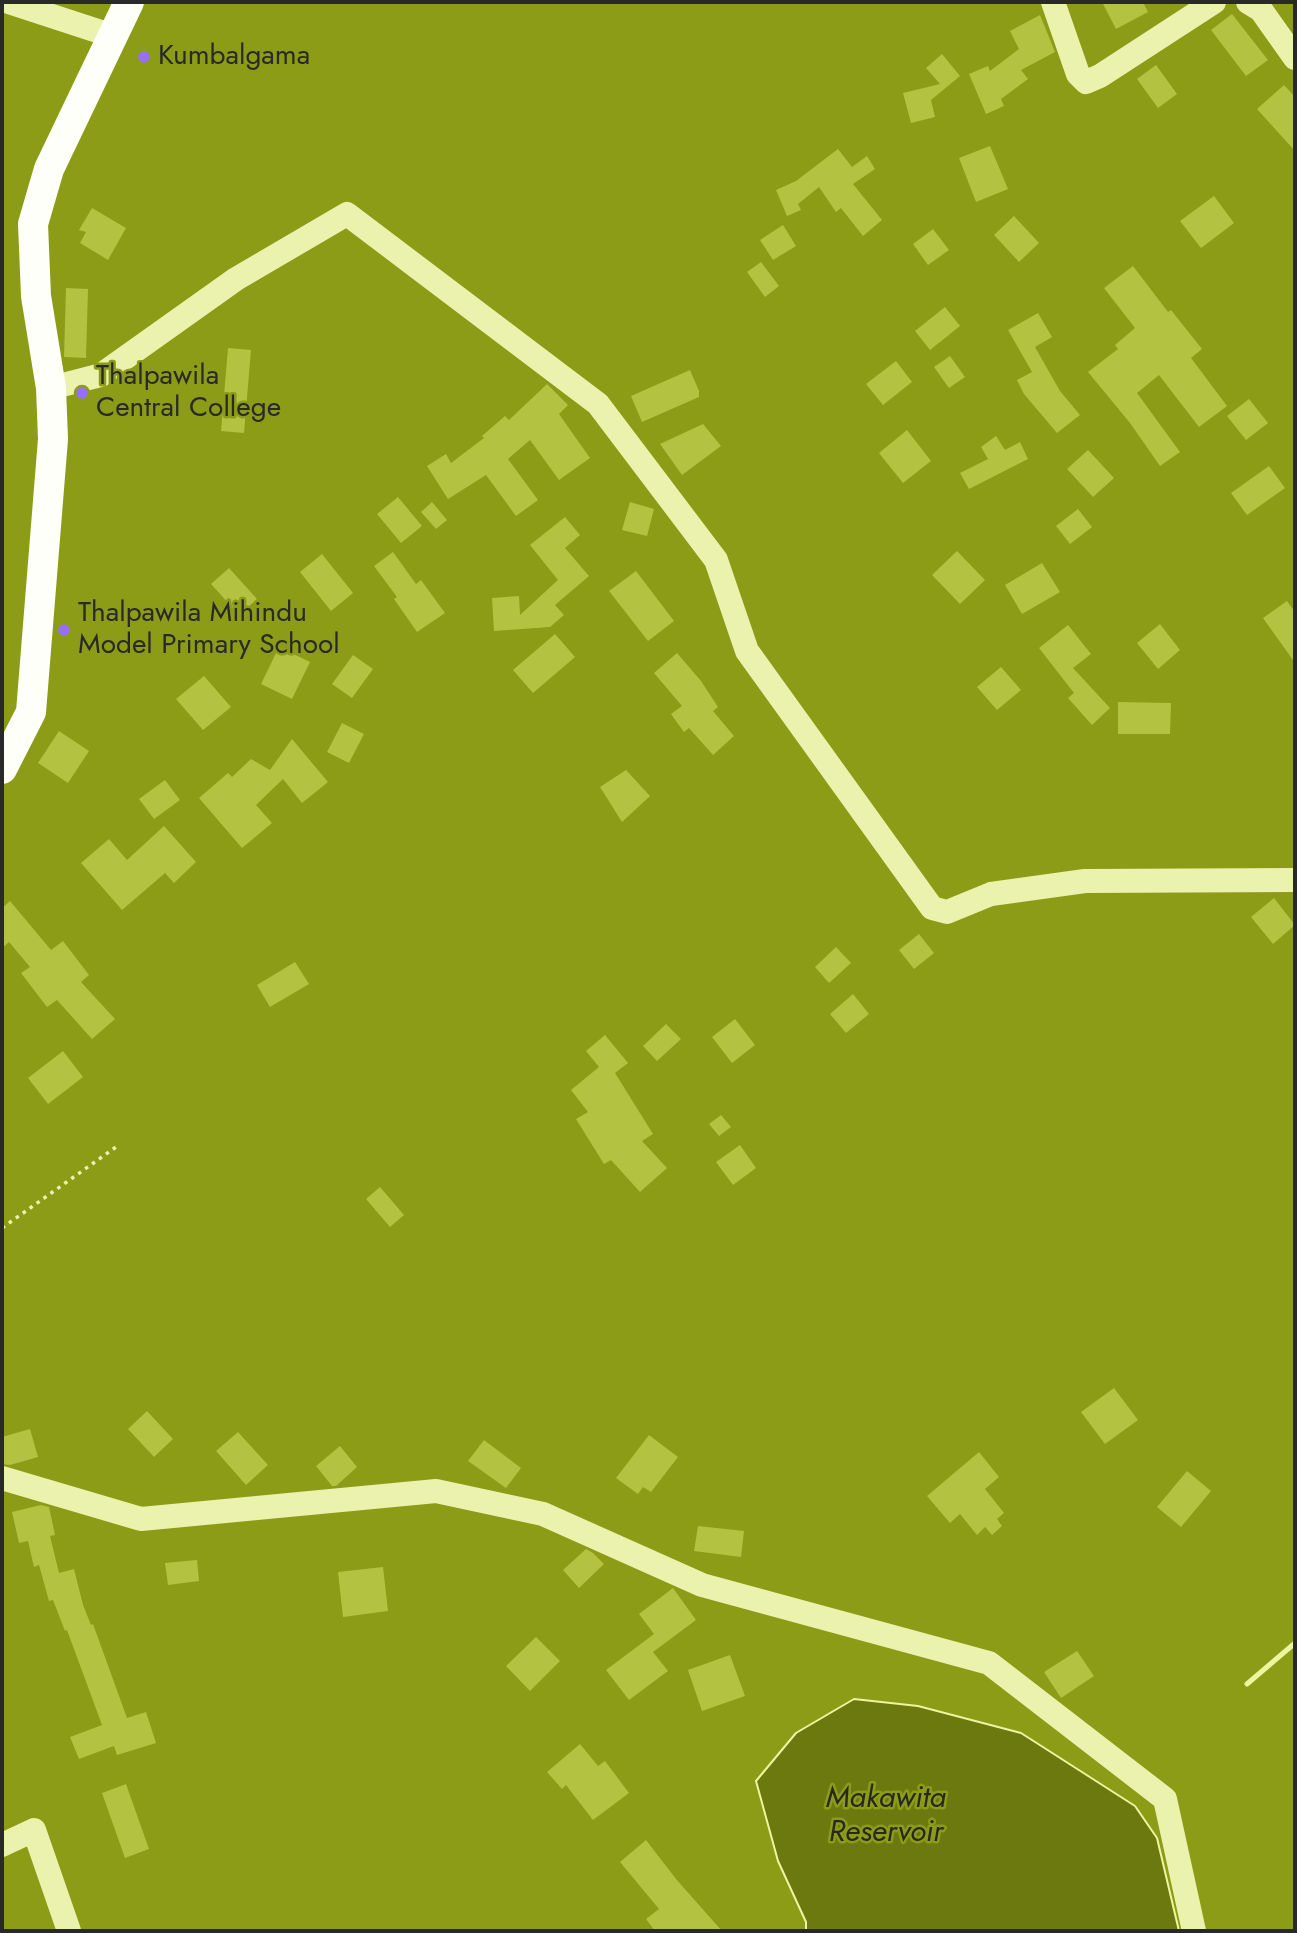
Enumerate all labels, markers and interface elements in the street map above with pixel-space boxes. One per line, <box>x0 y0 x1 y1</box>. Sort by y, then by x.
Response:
place label: Kumbalgama <box>158 40 310 74</box>
marker: Kumbalgama <box>136 49 152 65</box>
place label: Thalpawila Central College <box>96 360 281 426</box>
marker: Thalpawila Central College <box>74 385 90 401</box>
place label: Thalpawila Mihindu Model Primary School <box>78 597 340 663</box>
marker: Thalpawila Mihindu Model Primary School <box>56 622 72 638</box>
water label: Makawita Reservoir <box>826 1782 946 1853</box>

